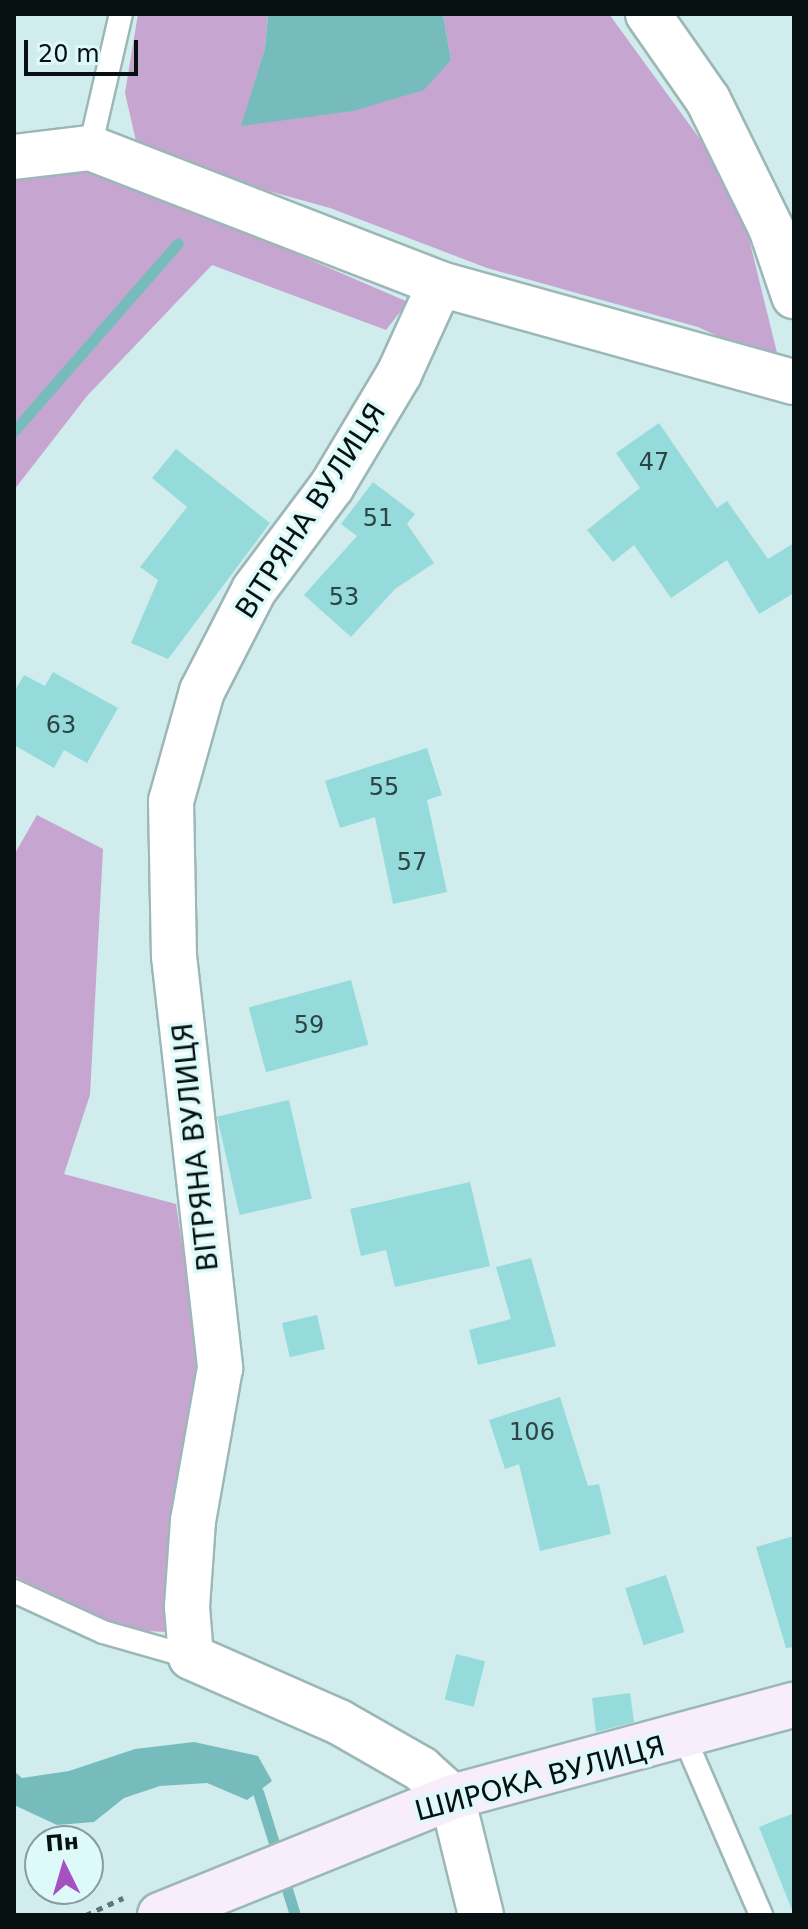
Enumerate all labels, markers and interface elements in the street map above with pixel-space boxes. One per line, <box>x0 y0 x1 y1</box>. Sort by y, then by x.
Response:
scale bar <box>28 24 142 74</box>
text: 20 m <box>38 40 100 68</box>
street label: ВІТРЯНА ВУЛИЦЯ <box>229 397 393 625</box>
house number: 47 <box>639 449 669 477</box>
house number: 51 <box>363 505 393 533</box>
house number: 53 <box>329 584 359 612</box>
house number: 63 <box>46 712 76 740</box>
house number: 55 <box>369 774 399 802</box>
house number: 57 <box>397 849 427 877</box>
house number: 59 <box>294 1012 324 1040</box>
street label: ВІТРЯНА ВУЛИЦЯ <box>166 1021 226 1273</box>
house number: 106 <box>509 1419 555 1447</box>
street label: ШИРОКА ВУЛИЦЯ <box>411 1729 669 1829</box>
north arrow <box>24 1825 104 1905</box>
text: Пн <box>44 1829 80 1857</box>

